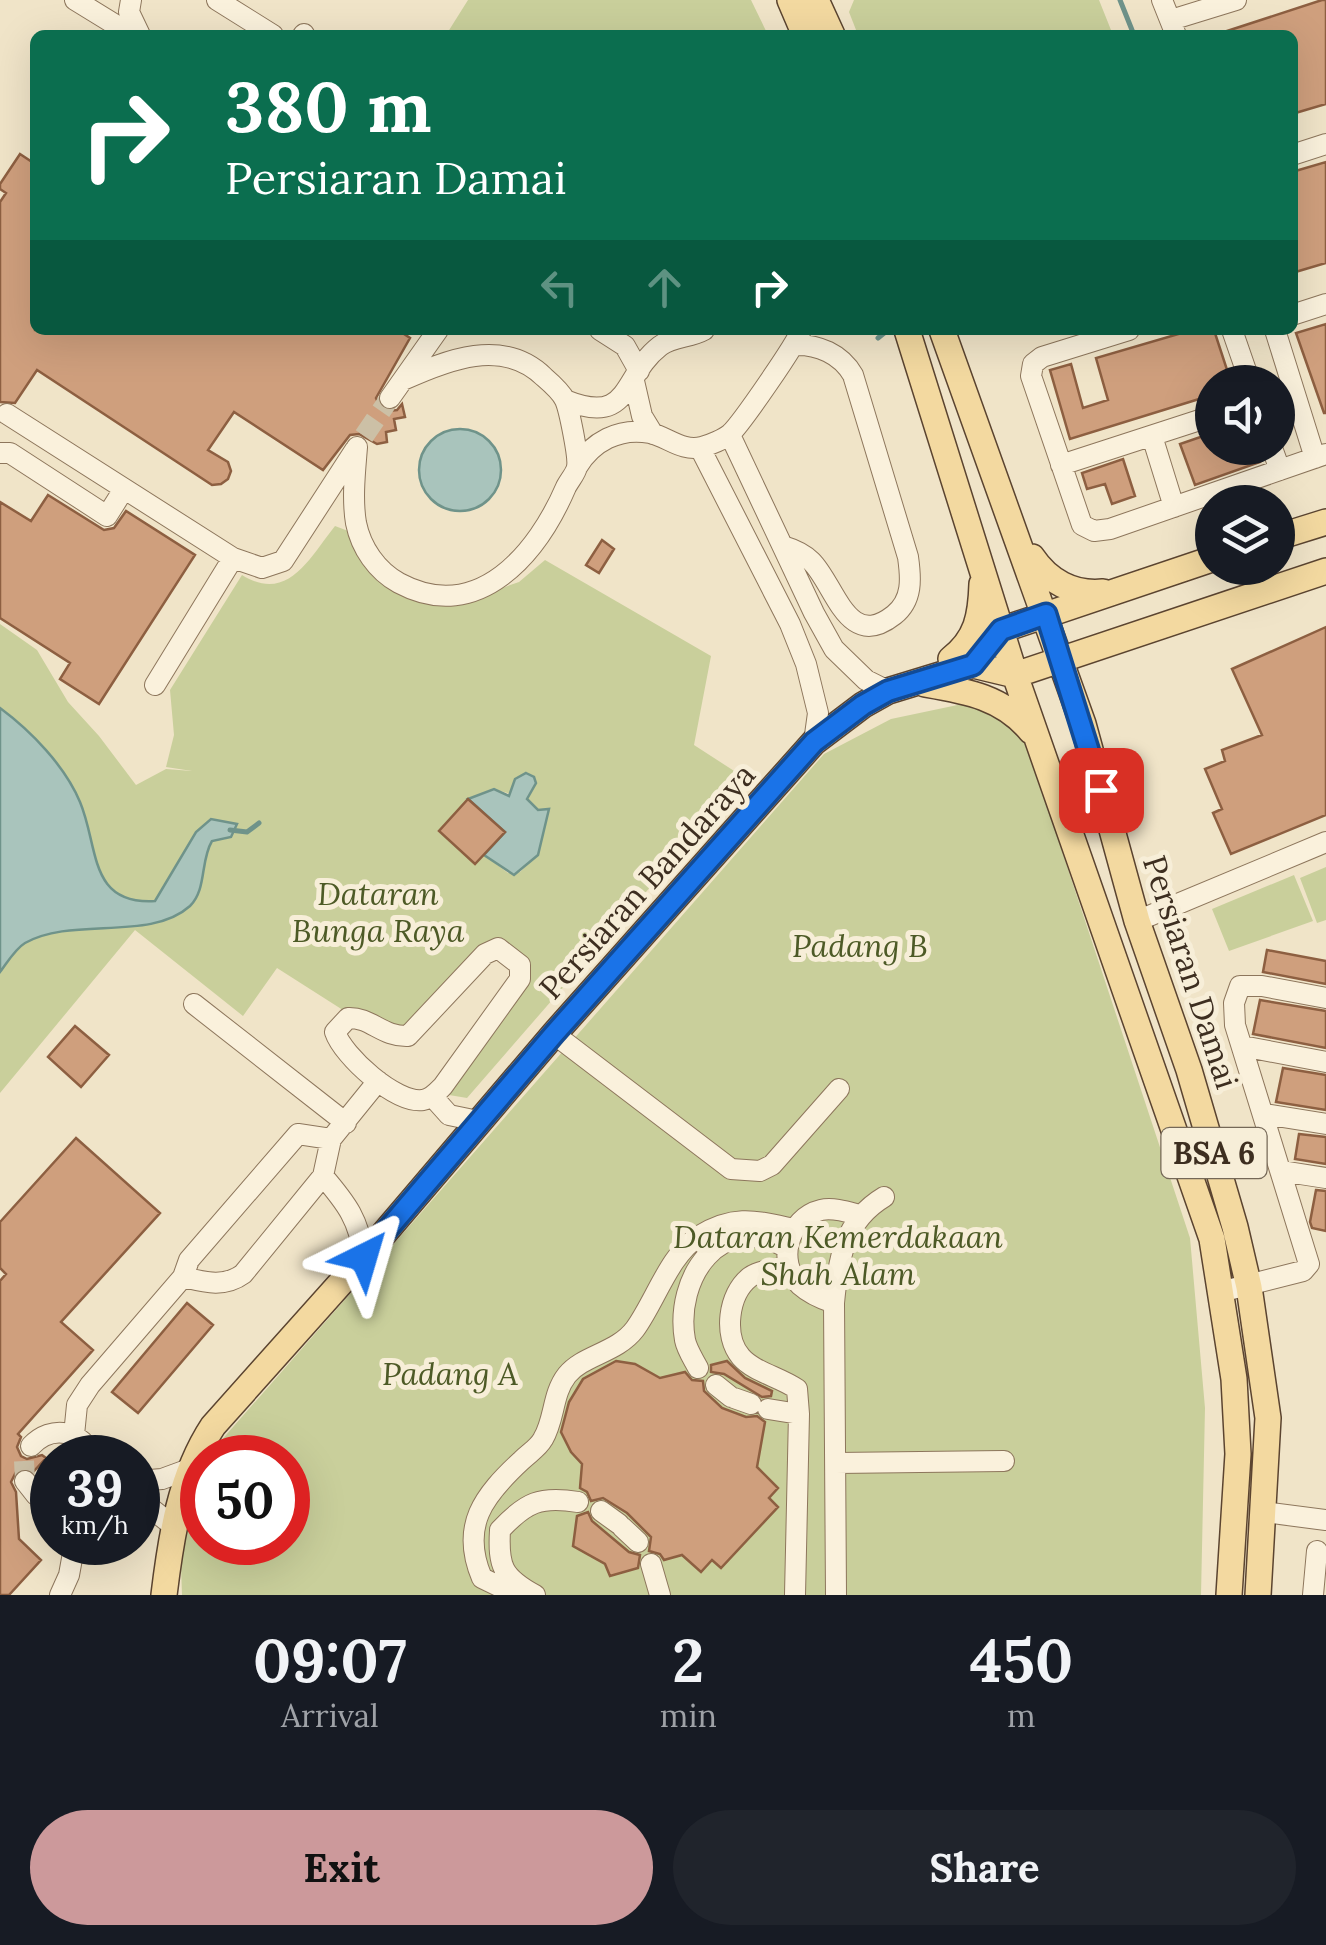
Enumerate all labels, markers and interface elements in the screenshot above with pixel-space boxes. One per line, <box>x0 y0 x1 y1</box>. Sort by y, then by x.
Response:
text: 380 m <box>225 62 432 151</box>
icon: right <box>60 70 190 200</box>
text: Persiaran Damai <box>225 149 567 206</box>
icon: left <box>532 260 587 315</box>
icon: ahead <box>637 260 692 315</box>
icon: right <box>742 260 797 315</box>
map controls <box>1195 365 1295 585</box>
button: sound <box>1195 365 1295 465</box>
button: layers <box>1195 485 1295 585</box>
pin <box>1059 748 1144 833</box>
street label: Persiaran Bandaraya <box>530 755 764 1007</box>
icon: arrive <box>1074 763 1129 818</box>
street label: Persiaran Damai <box>1134 850 1248 1094</box>
park label: Dataran Bunga Raya <box>292 873 465 951</box>
park label: Padang B <box>792 925 928 966</box>
road number: BSA 6 <box>1162 1128 1266 1178</box>
position arrow <box>312 1205 416 1309</box>
park label: Dataran Kemerdakaan Shah Alam <box>673 1216 1003 1294</box>
park label: Padang A <box>382 1353 518 1394</box>
speed limit sign: 50 <box>180 1435 310 1565</box>
text: 39 <box>67 1456 123 1520</box>
text: km/h <box>61 1509 129 1541</box>
text: 09:07 <box>253 1622 407 1698</box>
text: 2 <box>672 1622 704 1698</box>
text: 450 <box>970 1622 1073 1698</box>
text: Arrival <box>281 1695 379 1736</box>
text: min <box>660 1695 717 1736</box>
text: m <box>1007 1695 1036 1736</box>
button: Exit <box>30 1810 653 1925</box>
button: Share <box>673 1810 1296 1925</box>

